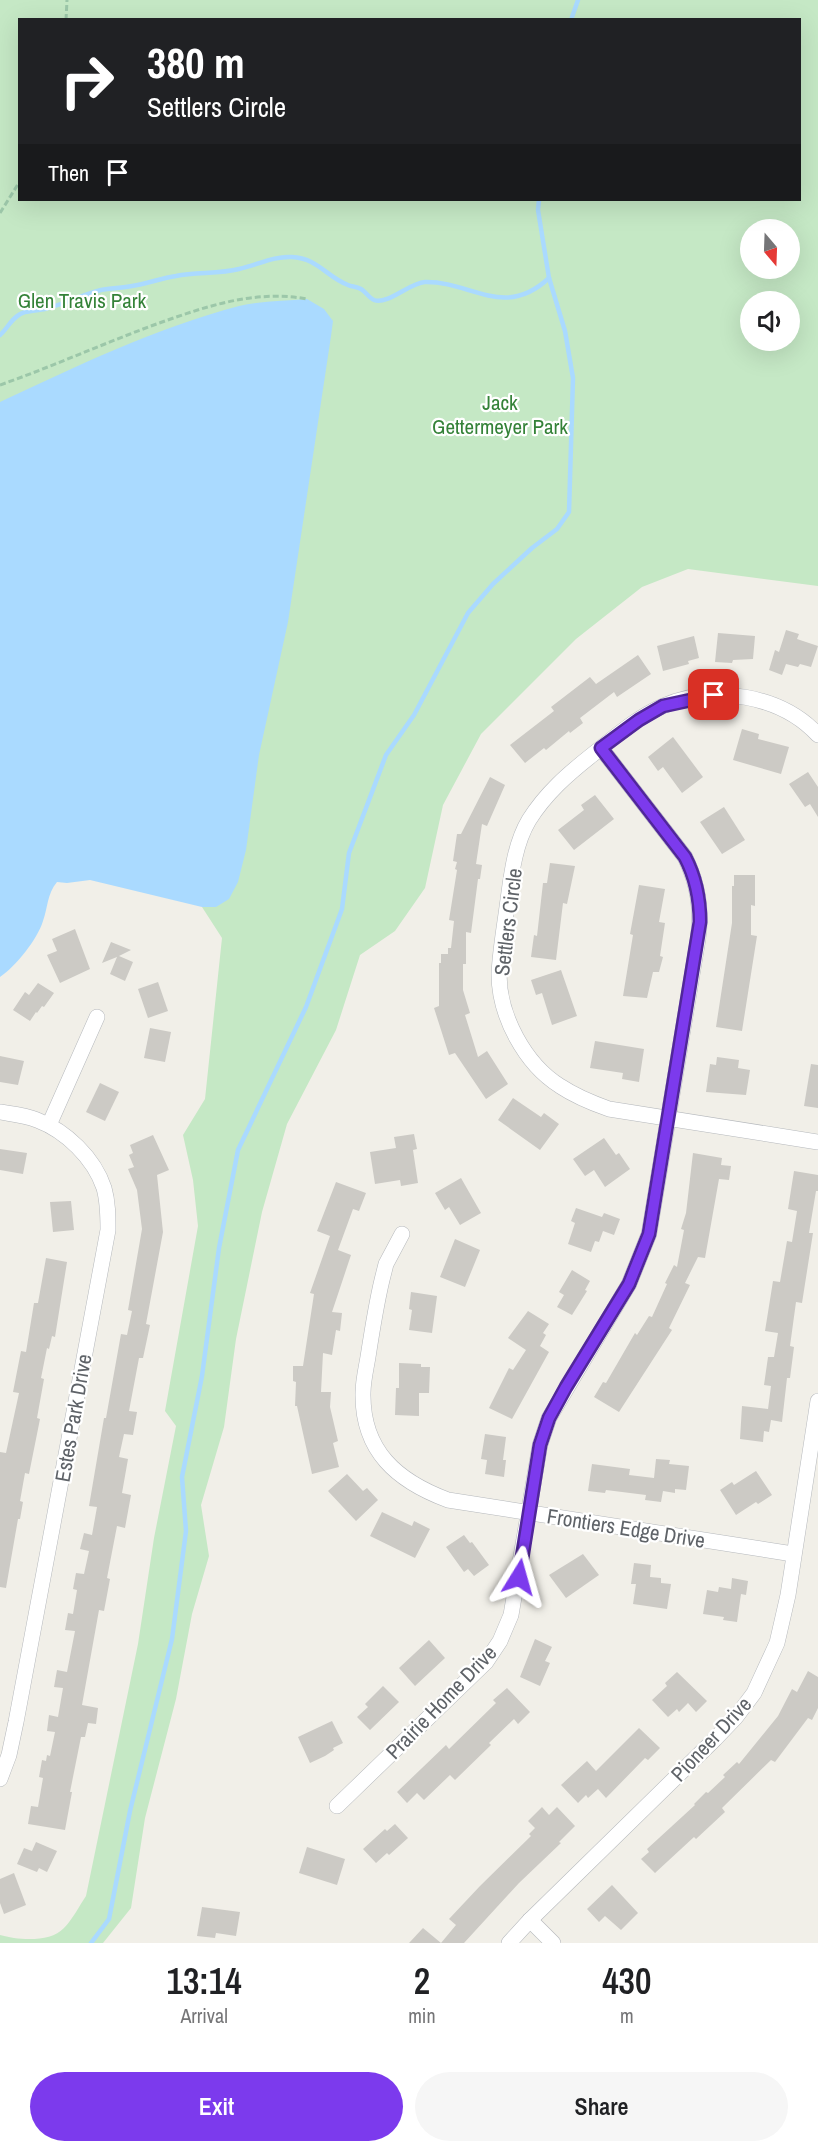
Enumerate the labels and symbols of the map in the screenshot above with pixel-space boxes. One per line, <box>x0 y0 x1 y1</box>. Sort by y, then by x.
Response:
north arrow <box>740 219 800 279</box>
park label: Glen Travis Park <box>18 286 147 315</box>
park label: Jack Gettermeyer Park <box>432 388 568 441</box>
pin <box>688 669 739 720</box>
street label: Settlers Circle <box>487 867 529 977</box>
street label: Estes Park Drive <box>48 1352 98 1484</box>
street label: Frontiers Edge Drive <box>545 1501 707 1555</box>
position arrow <box>487 1545 551 1609</box>
street label: Prairie Home Drive <box>379 1639 503 1765</box>
street label: Pioneer Drive <box>664 1690 758 1788</box>

